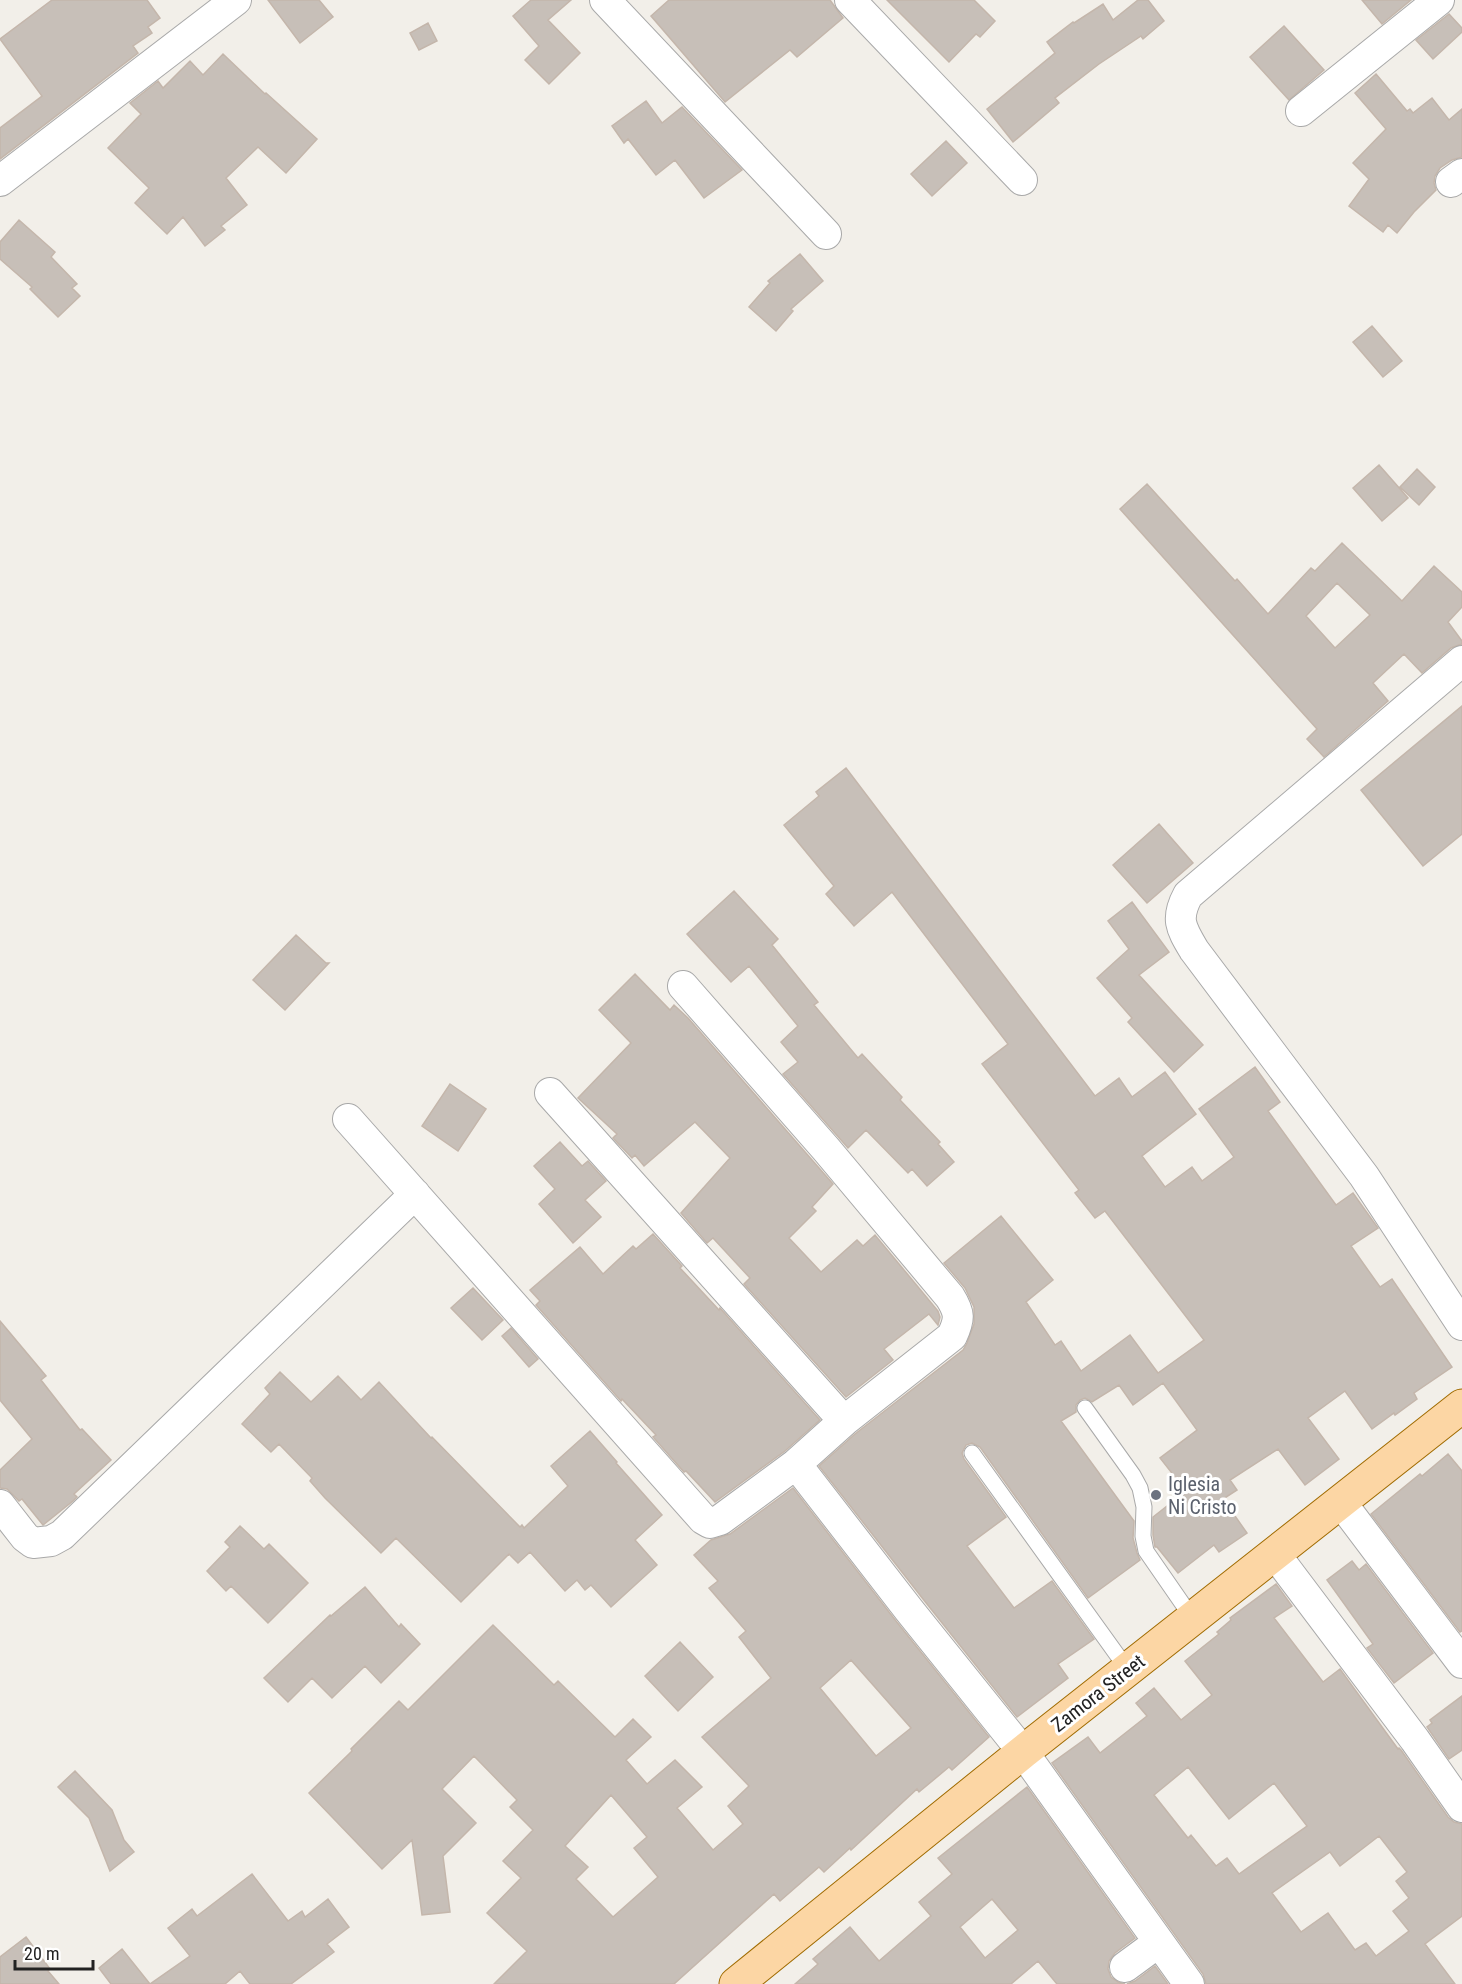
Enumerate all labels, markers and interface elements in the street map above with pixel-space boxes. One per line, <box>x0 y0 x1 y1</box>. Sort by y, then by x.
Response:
place label: Iglesia Ni Cristo <box>1168 1472 1236 1519</box>
marker: Iglesia Ni Cristo <box>1149 1488 1163 1502</box>
street label: Zamora Street <box>1047 1649 1150 1737</box>
scale bar <box>15 1933 93 1971</box>
text: 20 m <box>24 1943 59 1964</box>

